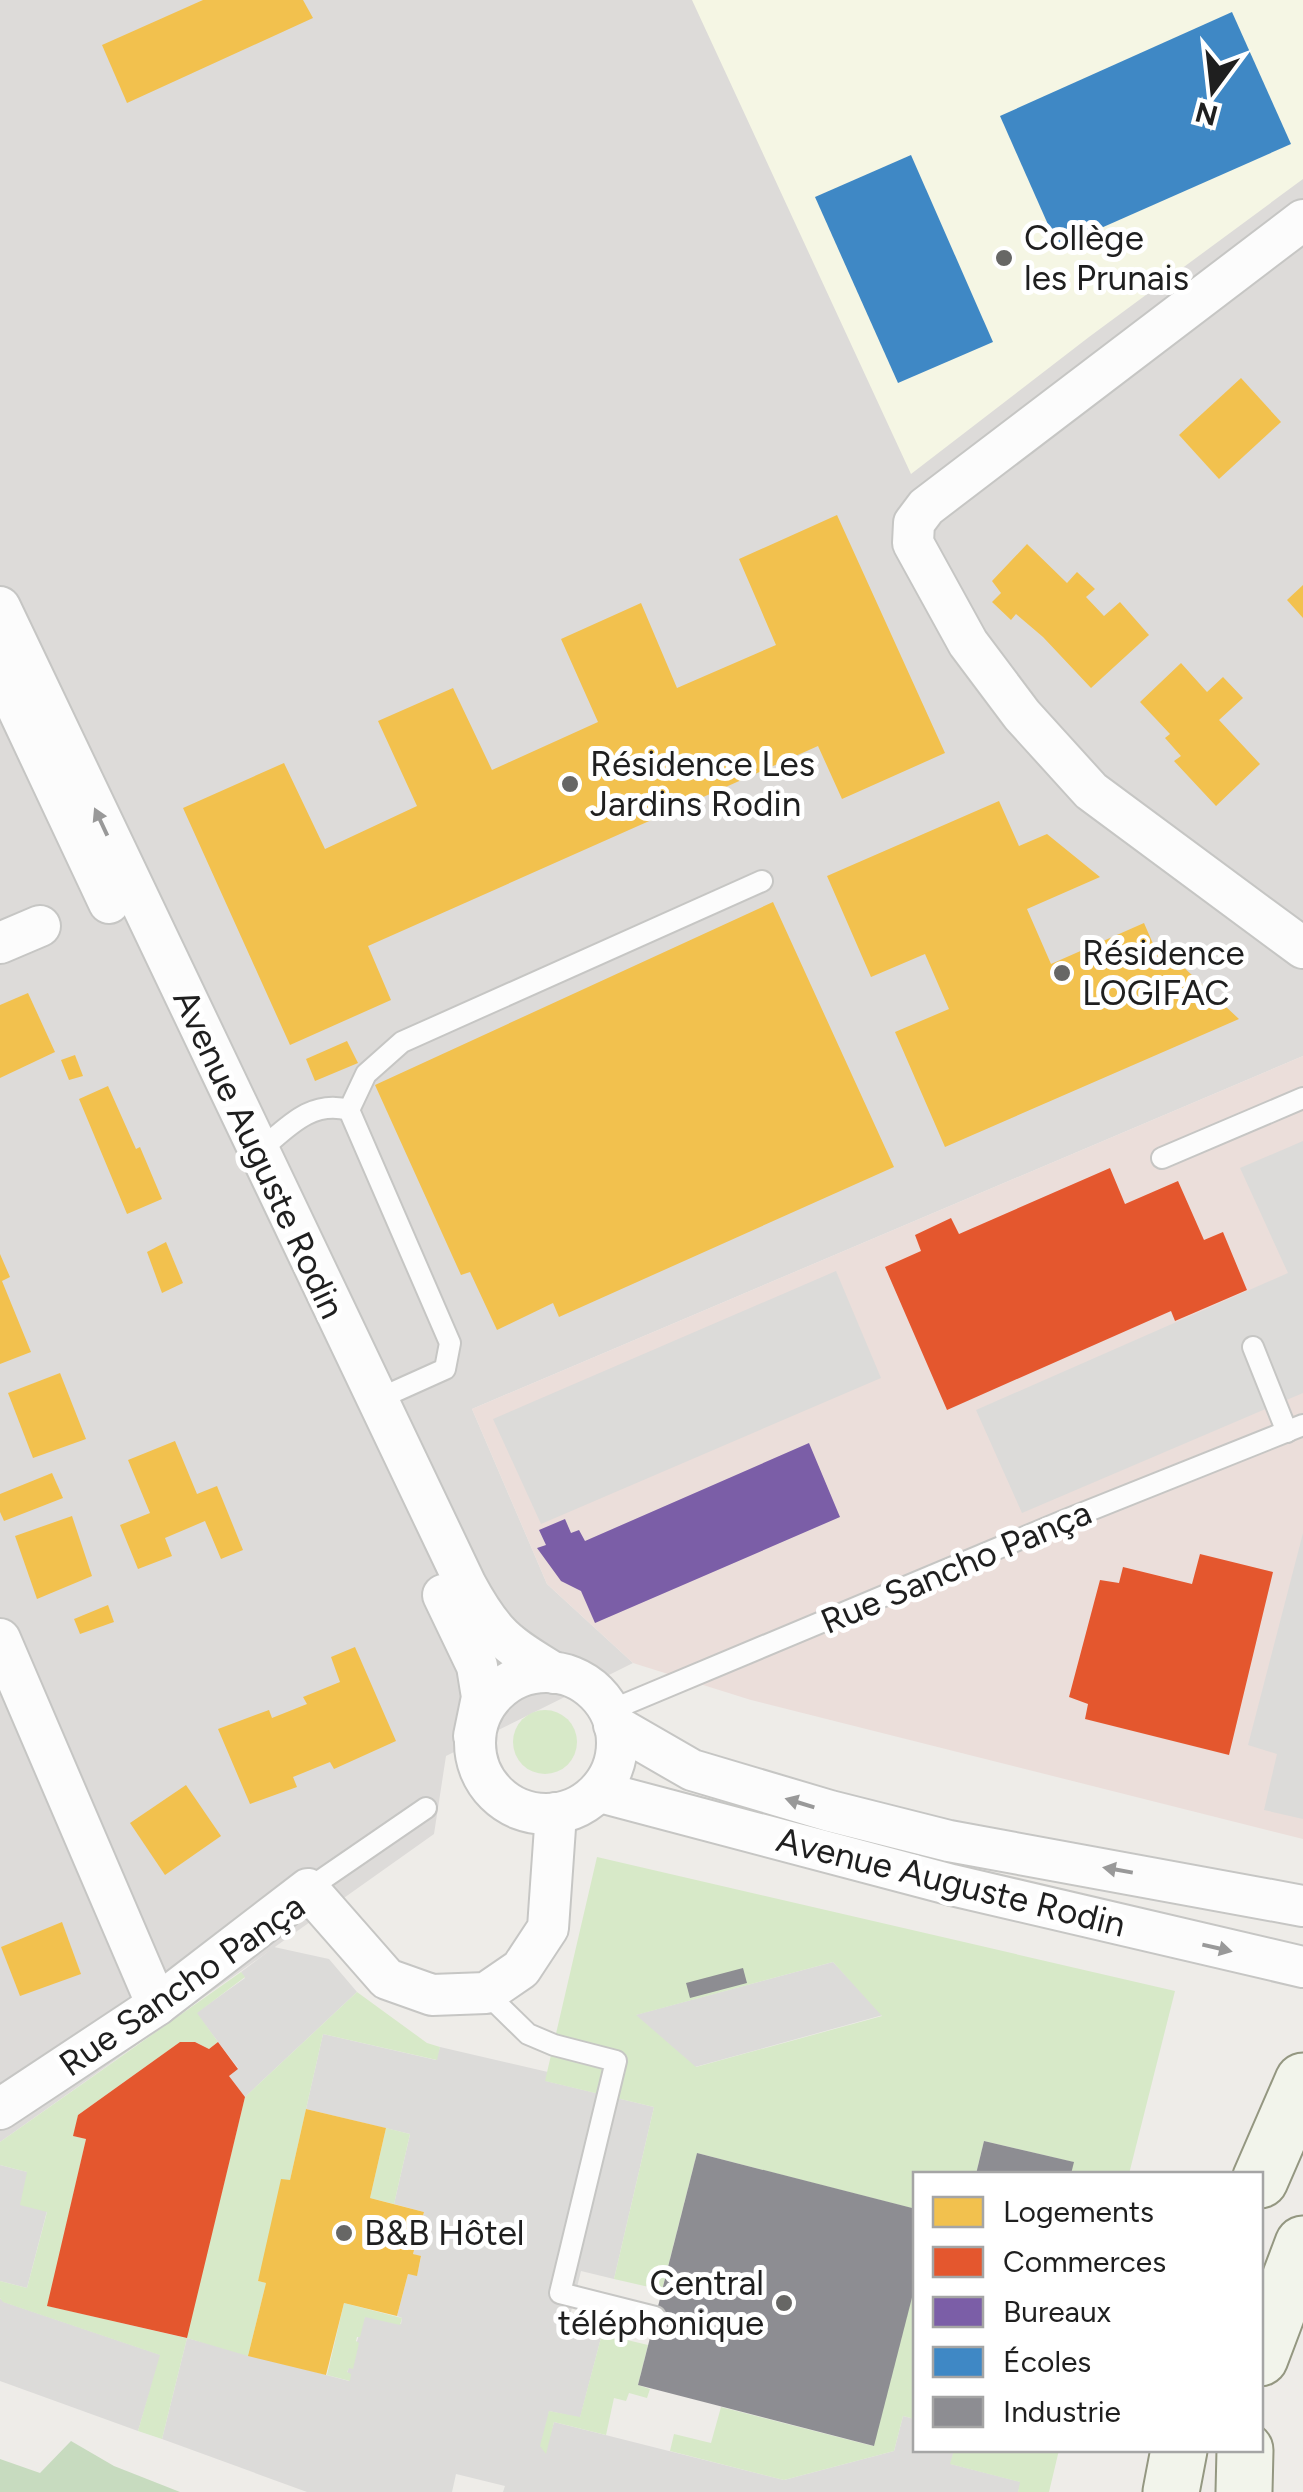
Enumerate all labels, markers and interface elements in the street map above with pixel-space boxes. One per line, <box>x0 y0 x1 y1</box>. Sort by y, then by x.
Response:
north arrow <box>1163 40 1263 140</box>
text: N <box>1192 95 1221 133</box>
place label: Collège les Prunais <box>1024 217 1189 299</box>
marker: Collège les Prunais <box>993 247 1015 269</box>
place label: Résidence Les Jardins Rodin <box>590 743 815 825</box>
marker: Résidence Les Jardins Rodin <box>559 773 581 795</box>
one-way arrow <box>93 807 110 836</box>
place label: Résidence LOGIFAC <box>1082 932 1245 1014</box>
marker: Résidence LOGIFAC <box>1051 962 1073 984</box>
street label: Avenue Auguste Rodin <box>164 983 354 1325</box>
street label: Rue Sancho Pança <box>815 1491 1097 1643</box>
one-way arrow <box>785 1795 815 1810</box>
street label: Avenue Auguste Rodin <box>772 1818 1130 1946</box>
one-way arrow <box>1102 1862 1133 1877</box>
street label: Rue Sancho Pança <box>51 1885 313 2085</box>
one-way arrow <box>1202 1941 1233 1956</box>
legend <box>913 2172 1263 2452</box>
text: Logements <box>1003 2193 1154 2230</box>
place label: B&B Hôtel <box>364 2212 525 2254</box>
marker: B&B Hôtel <box>333 2222 355 2244</box>
text: Commerces <box>1003 2243 1166 2280</box>
place label: Central téléphonique <box>558 2262 764 2344</box>
marker: Central téléphonique <box>773 2292 795 2314</box>
text: Bureaux <box>1003 2293 1111 2330</box>
text: Écoles <box>1003 2343 1091 2380</box>
text: Industrie <box>1003 2393 1121 2430</box>

